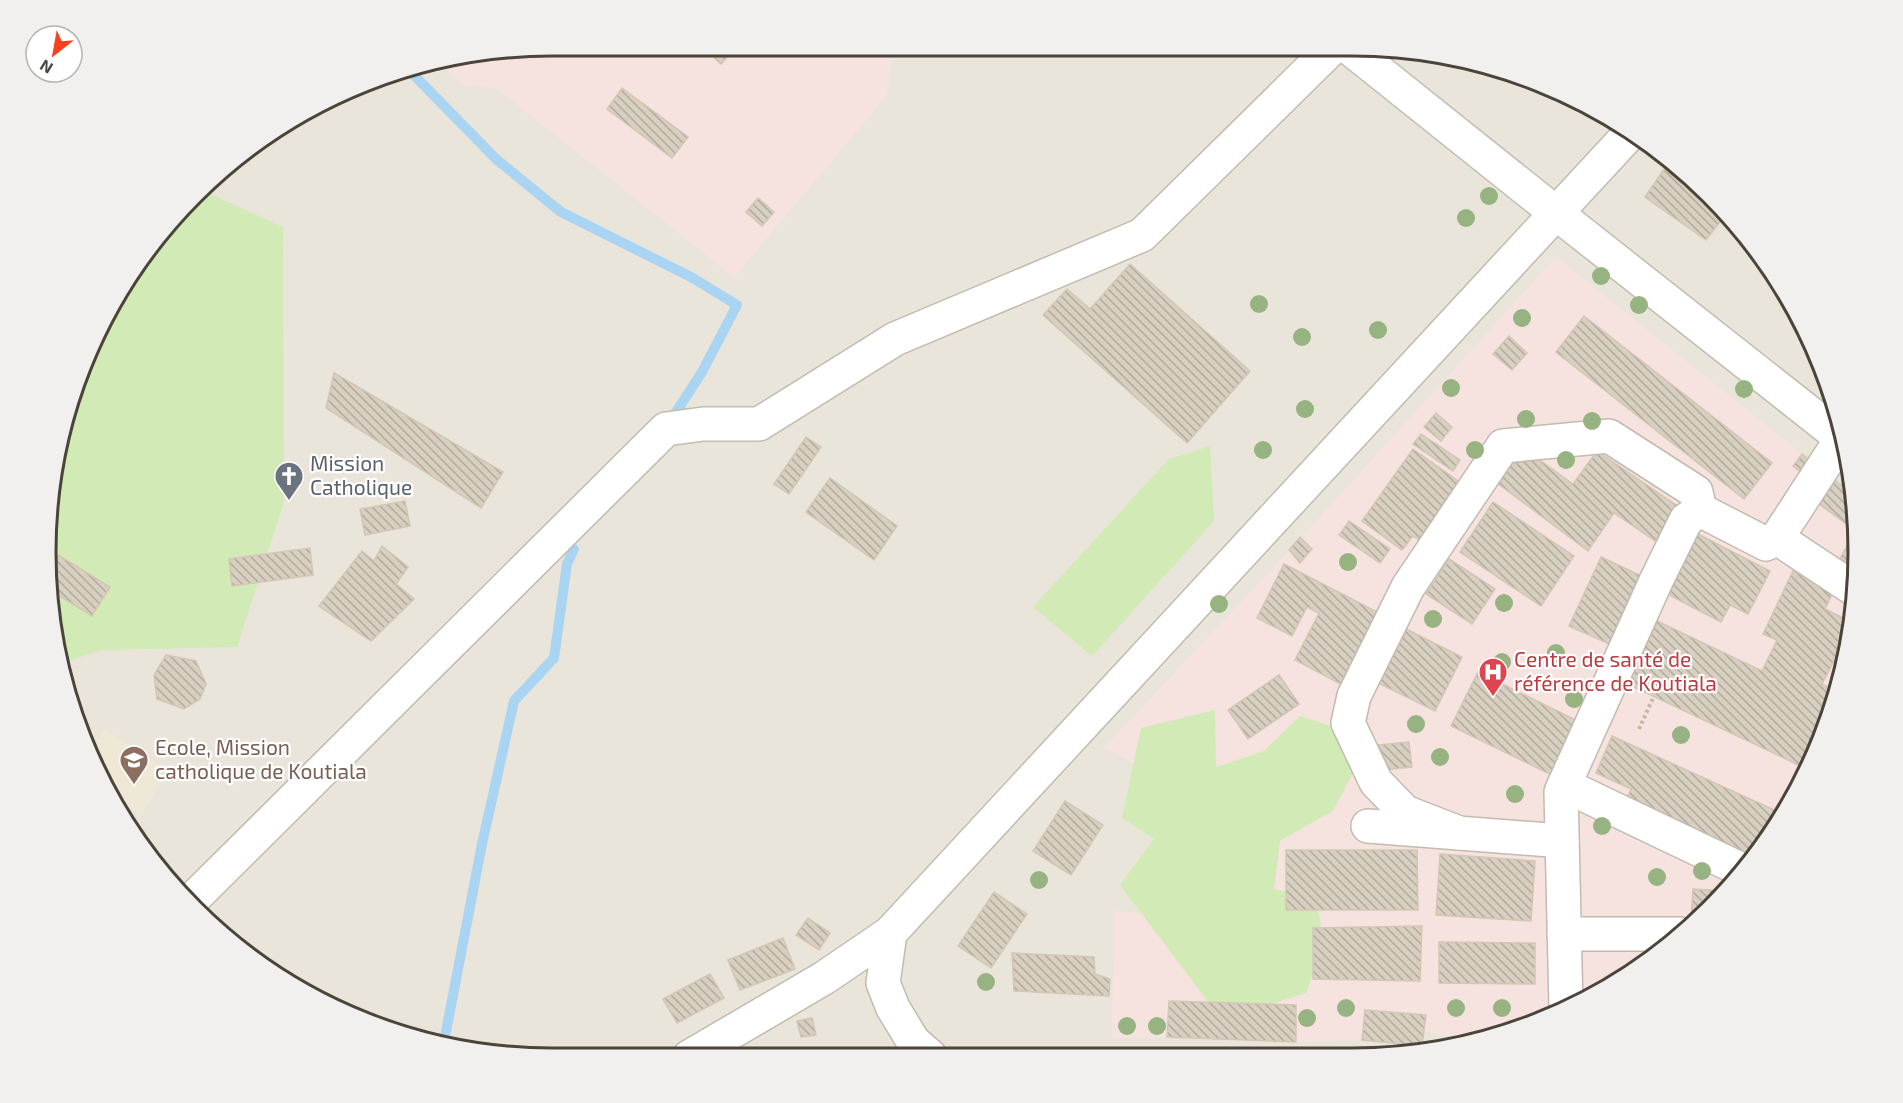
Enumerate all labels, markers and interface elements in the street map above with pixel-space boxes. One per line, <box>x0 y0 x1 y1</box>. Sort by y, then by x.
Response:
north arrow <box>24 24 84 84</box>
text: N <box>36 56 56 78</box>
place label: Mission Catholique <box>310 450 412 499</box>
church icon: Mission Catholique <box>273 460 305 502</box>
place label: Centre de santé de référence de Koutiala <box>1514 646 1717 695</box>
hospital icon: Centre de santé de référence de Koutiala <box>1477 656 1509 698</box>
place label: Ecole, Mission catholique de Koutiala <box>155 734 367 783</box>
school or university icon: Ecole, Mission catholique de Koutiala <box>118 744 150 786</box>

